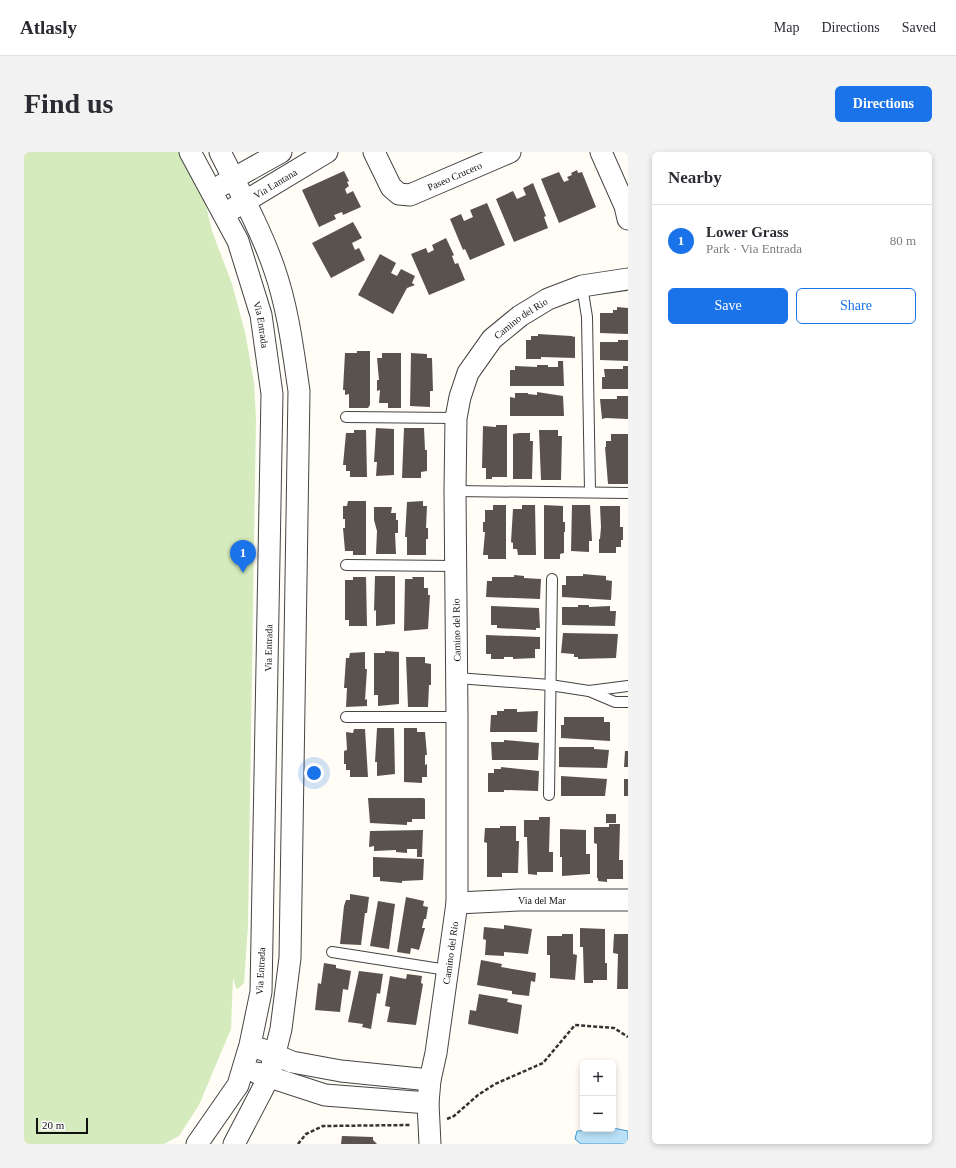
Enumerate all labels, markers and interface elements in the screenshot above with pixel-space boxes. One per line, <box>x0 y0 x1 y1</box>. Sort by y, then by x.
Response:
text: Atlasly <box>20 17 77 38</box>
text: Map <box>774 20 799 35</box>
text: Directions <box>821 20 880 35</box>
text: Saved <box>902 20 936 35</box>
button: Directions <box>835 86 932 122</box>
text: Find us <box>24 88 114 119</box>
street label: Paseo Crucero <box>426 160 484 193</box>
street label: Via Lantana <box>252 166 300 201</box>
text: Nearby <box>668 168 722 187</box>
text: Lower Grass <box>706 224 789 240</box>
text: 1 <box>678 233 684 248</box>
text: 80 m <box>890 233 916 248</box>
text: Park · Via Entrada <box>706 241 802 256</box>
button: Save <box>668 288 788 324</box>
button: Share <box>796 288 916 324</box>
street label: Camino del Rio <box>492 296 550 341</box>
street label: Via Entrada <box>251 300 271 349</box>
pin: 1 <box>230 540 256 573</box>
street label: Camino del Rio <box>450 598 463 662</box>
street label: Via Entrada <box>263 624 274 672</box>
your location <box>304 763 324 783</box>
street label: Via del Mar <box>518 895 566 906</box>
street label: Camino del Rio <box>441 921 460 985</box>
street label: Via Entrada <box>254 946 267 995</box>
map controls <box>580 1060 616 1132</box>
button: + <box>580 1060 616 1096</box>
button: − <box>580 1096 616 1132</box>
scale bar <box>36 1116 88 1135</box>
text: 20 m <box>42 1119 64 1131</box>

